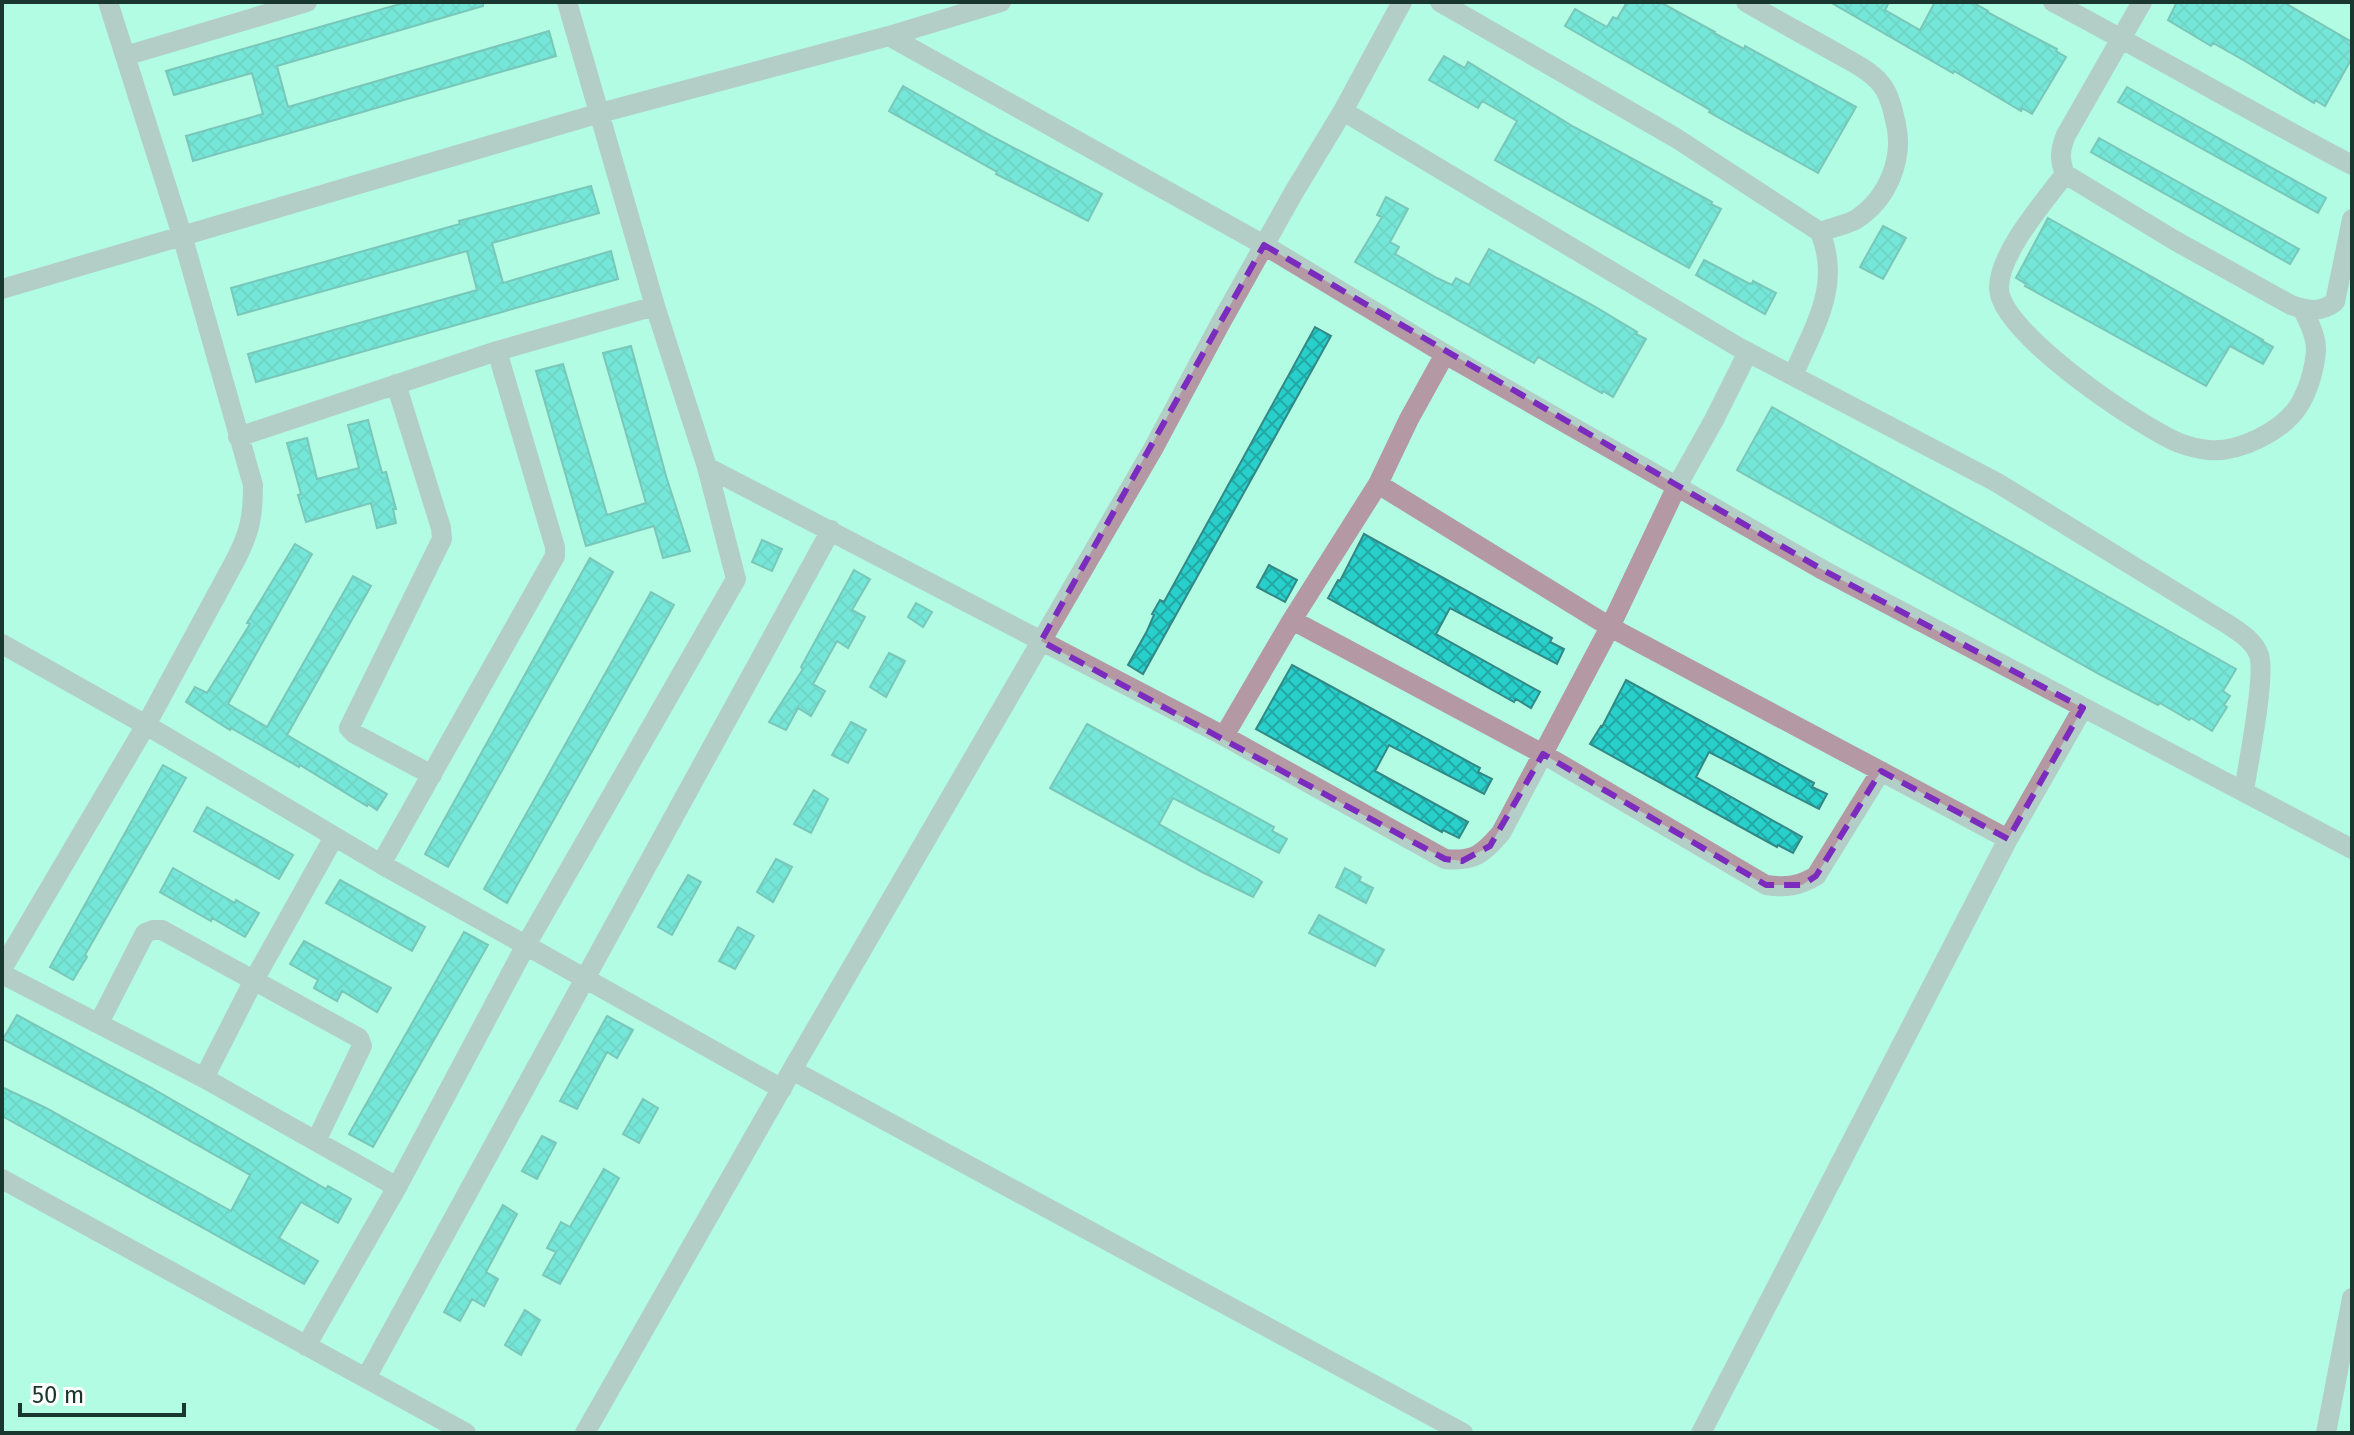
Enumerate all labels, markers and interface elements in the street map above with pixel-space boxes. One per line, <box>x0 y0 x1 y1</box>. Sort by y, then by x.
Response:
scale bar <box>20 1367 184 1417</box>
text: 50 m <box>32 1381 84 1409</box>

